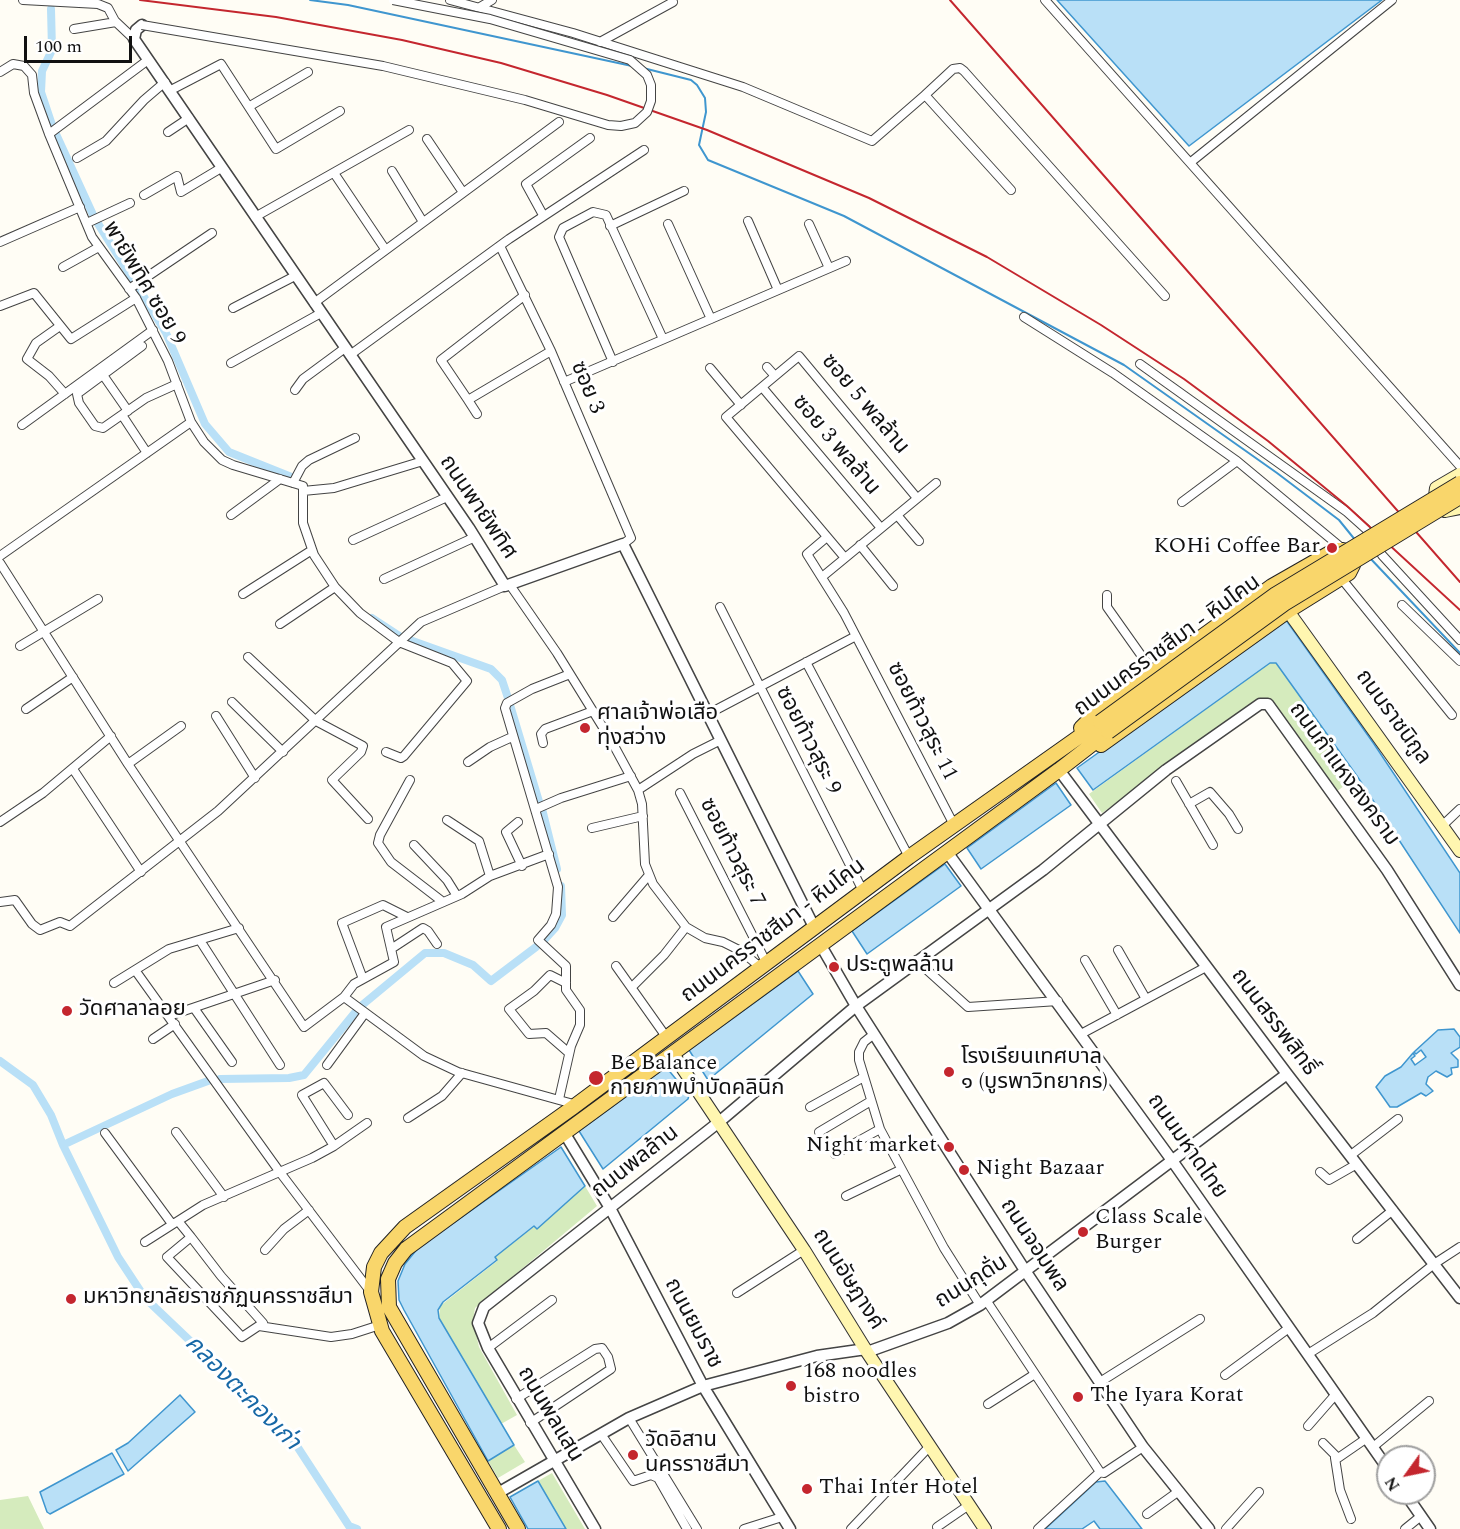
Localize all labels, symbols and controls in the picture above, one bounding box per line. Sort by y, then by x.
scale bar [27,24,135,62]
text: 100 m [35,33,82,60]
street label: พายัพทิศ ซอย 9 [96,217,190,351]
street label: ซอย 5 พลล้าน [814,349,914,461]
street label: ซอย 3 [563,358,609,418]
street label: ซอย 3 พลล้าน [785,390,885,502]
street label: ถนนพายัพทิศ [433,451,521,565]
place label: KOHi Coffee Bar [1153,535,1320,561]
marker: KOHi Coffee Bar [1325,541,1339,555]
street label: ถนนนครราชสีมา - หินโคน [1070,571,1266,723]
street label: ซอยท้าวสุระ 11 [880,658,962,786]
street label: ถนนราชนิกูล [1349,665,1435,771]
street label: ซอยท้าวสุระ 9 [768,682,846,800]
street label: ถนนกำแหงสงคราม [1282,698,1404,852]
place label: ศาลเจ้าพ่อเสือ ทุ่งสว่าง [597,702,718,754]
marker: ศาลเจ้าพ่อเสือ ทุ่งสว่าง [578,721,592,735]
street label: ซอยท้าวสุระ 7 [692,794,770,912]
street label: ถนนนครราชสีมา - หินโคน [677,854,871,1010]
place label: ประตูพลล้าน [846,954,954,980]
marker: ประตูพลล้าน [827,960,841,974]
street label: ถนนสรรพสิทธิ์ [1224,964,1322,1082]
place label: วัดศาลาลอย [79,998,186,1024]
marker: วัดศาลาลอย [60,1004,74,1018]
place label: โรงเรียนเทศบาล ๑ (บูรพาวิทยากร) [961,1046,1108,1098]
place label: Be Balance กายภาพบำบัดคลินิก [610,1052,785,1104]
marker: โรงเรียนเทศบาล ๑ (บูรพาวิทยากร) [942,1065,956,1079]
marker: Be Balance กายภาพบำบัดคลินิก [587,1069,605,1087]
street label: ถนนมหาดไทย [1140,1089,1232,1205]
street label: ถนนพลล้าน [587,1121,685,1205]
place label: Night market [806,1134,937,1160]
marker: Night market [942,1140,956,1154]
place label: Night Bazaar [976,1157,1104,1183]
marker: Night Bazaar [957,1163,971,1177]
street label: ถนนจอมพล [993,1194,1073,1298]
place label: Class Scale Burger [1095,1206,1203,1258]
street label: ถนนอัษฎางค์ [805,1224,889,1336]
marker: Class Scale Burger [1076,1225,1090,1239]
street label: ถนนกุดั่น [931,1250,1013,1316]
street label: ถนนยมราช [657,1274,727,1374]
place label: มหาวิทยาลัยราชภัฏนครราชสีมา [83,1286,353,1312]
marker: มหาวิทยาลัยราชภัฏนครราชสีมา [64,1292,78,1306]
water label: คลองตะคองเก่า [177,1330,305,1458]
place label: 168 noodles bistro [803,1360,917,1412]
street label: ถนนพลแสน [510,1363,588,1467]
marker: 168 noodles bistro [784,1379,798,1393]
place label: The Iyara Korat [1090,1384,1244,1410]
marker: The Iyara Korat [1071,1390,1085,1404]
place label: วัดอิสาน นครราชสีมา [645,1429,750,1480]
north arrow [1376,1445,1436,1505]
marker: วัดอิสาน นครราชสีมา [626,1448,640,1462]
text: N [1379,1472,1406,1496]
place label: Thai Inter Hotel [819,1476,978,1502]
marker: Thai Inter Hotel [800,1482,814,1496]

